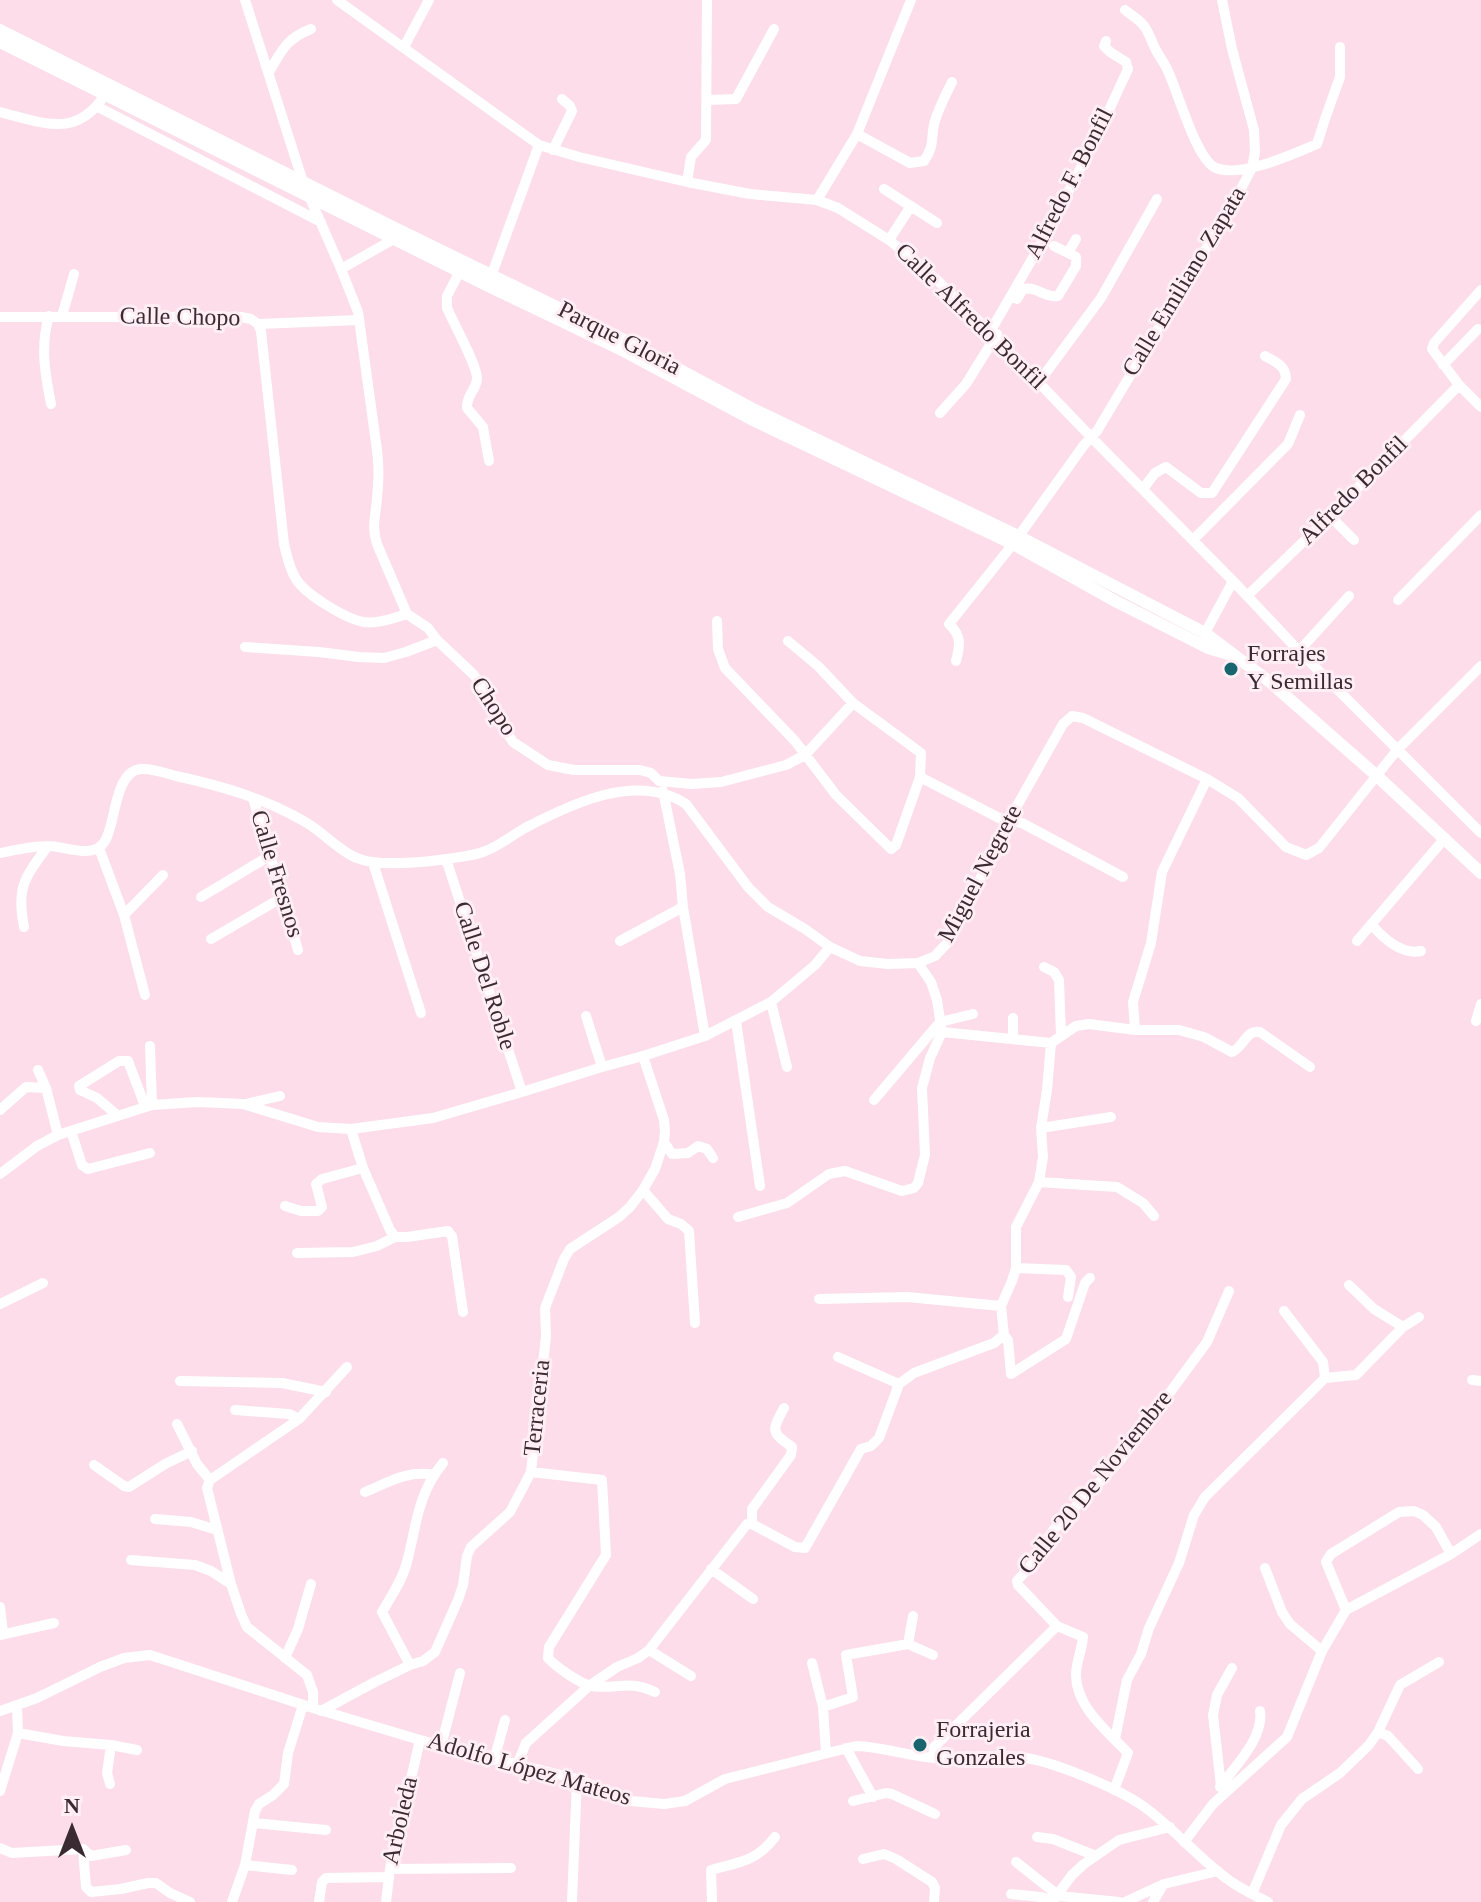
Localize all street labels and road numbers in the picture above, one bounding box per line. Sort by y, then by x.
street label: Alfredo F. Bonfil [1020,104,1120,264]
street label: Calle Emiliano Zapata [1117,182,1253,382]
street label: Calle Alfredo Bonfil [889,238,1051,396]
street label: Parque Gloria [553,296,685,382]
street label: Calle Chopo [119,303,241,333]
street label: Alfredo Bonfil [1294,431,1414,551]
street label: Chopo [463,672,523,742]
street label: Miguel Negrete [933,800,1029,948]
street label: Calle Fresnos [243,807,309,941]
street label: Calle Del Roble [446,898,522,1054]
street label: Terraceria [519,1358,557,1458]
street label: Calle 20 De Noviembre [1013,1385,1179,1581]
street label: Adolfo López Mateos [424,1727,634,1813]
street label: Arboleda [377,1774,425,1868]

